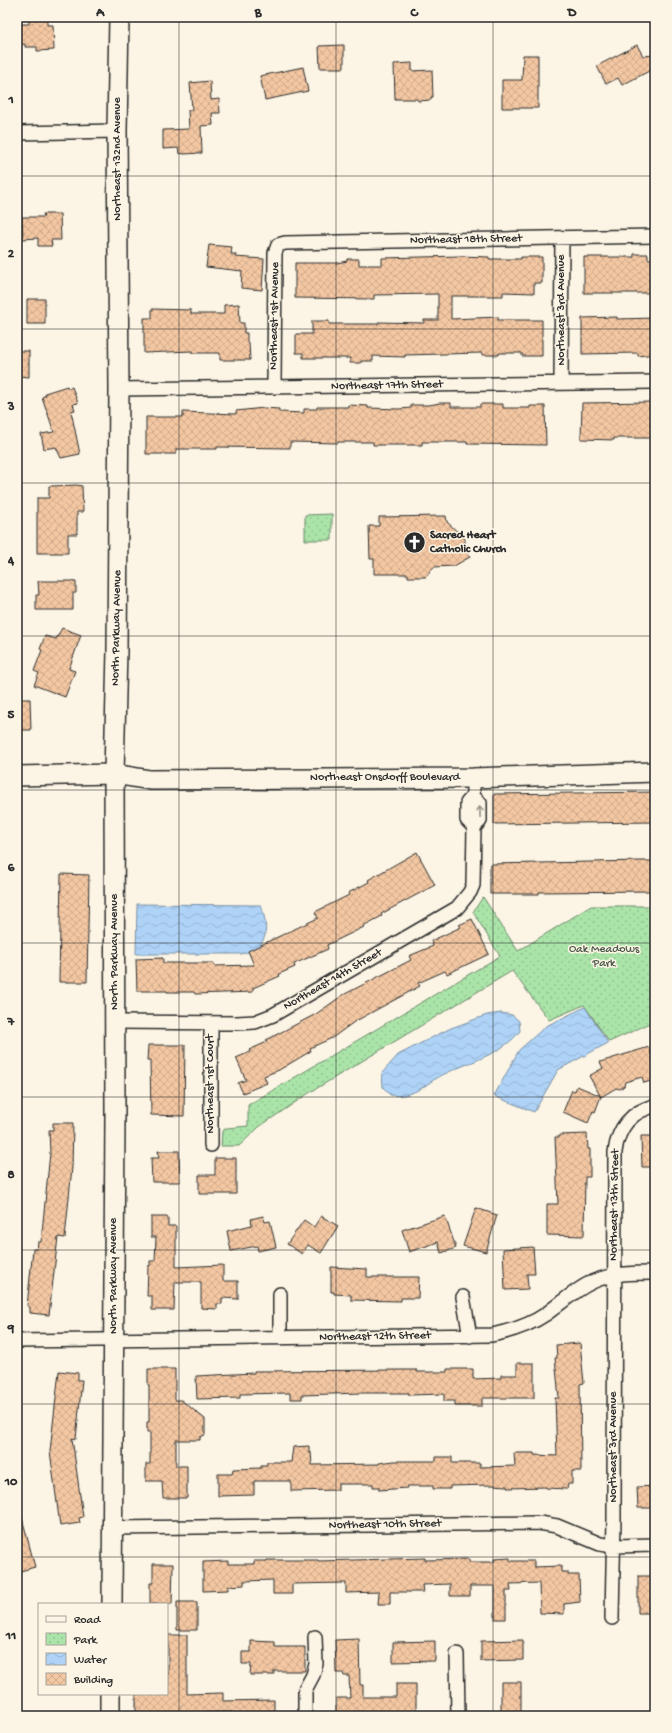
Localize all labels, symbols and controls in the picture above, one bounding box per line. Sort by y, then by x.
text: A [95,6,105,21]
text: B [254,6,263,21]
text: C [409,6,419,21]
text: D [567,6,577,21]
text: 1 [7,93,14,108]
street label: Northeast 132nd Avenue [111,97,125,221]
street label: Northeast 18th Street [410,232,523,248]
text: 2 [8,247,15,262]
street label: Northeast 3rd Avenue [555,254,569,366]
street label: Northeast 1st Avenue [267,261,283,370]
street label: Northeast 17th Street [331,378,444,394]
text: 3 [7,400,15,415]
place label: Sacred Heart Catholic Church [429,529,507,557]
church icon: Sacred Heart Catholic Church [402,530,428,556]
text: 4 [7,554,15,569]
street label: North Parkway Avenue [109,569,125,686]
text: 5 [8,708,15,723]
street label: Northeast Onsdorff Boulevard [310,771,461,785]
one-way arrow [476,806,484,819]
text: 6 [8,861,15,876]
street label: North Parkway Avenue [108,893,122,1010]
park label: Oak Meadows Park [569,943,640,971]
street label: Northeast 14th Street [281,946,386,1014]
text: 7 [7,1015,16,1030]
street label: Northeast 1st Court [204,1033,218,1134]
street label: Northeast 13th Street [607,1148,623,1261]
text: 8 [7,1168,15,1183]
street label: North Parkway Avenue [107,1217,121,1334]
text: 9 [7,1322,15,1337]
street label: Northeast 12th Street [319,1329,432,1345]
street label: Northeast 3rd Avenue [607,1391,621,1503]
text: 10 [4,1475,18,1490]
street label: Northeast 10th Street [329,1517,442,1533]
legend [38,1603,168,1695]
text: Road [74,1614,101,1628]
text: 11 [5,1629,16,1644]
text: Park [73,1634,99,1648]
text: Water [74,1654,108,1668]
text: Building [73,1674,113,1688]

